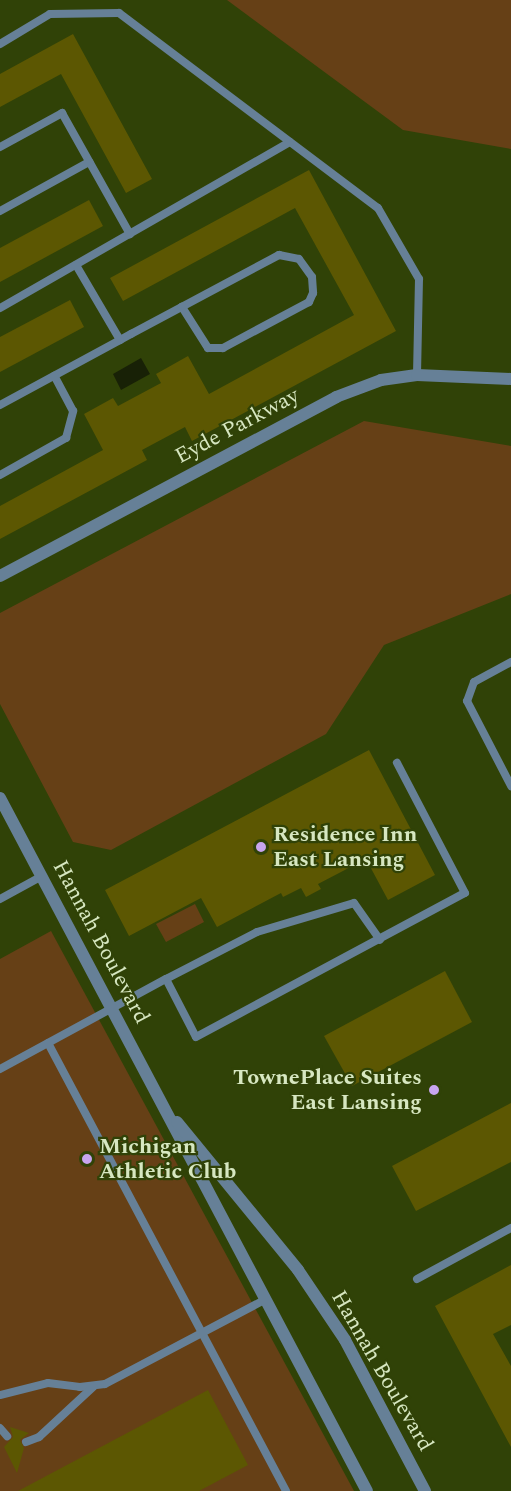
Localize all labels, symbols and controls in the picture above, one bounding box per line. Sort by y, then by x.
street label: Eyde Parkway [171,382,303,470]
place label: Residence Inn East Lansing [273,821,417,872]
marker: Residence Inn East Lansing [254,840,268,854]
street label: Hannah Boulevard [47,856,155,1028]
place label: TownePlace Suites East Lansing [233,1064,422,1116]
marker: TownePlace Suites East Lansing [427,1083,441,1097]
place label: Michigan Athletic Club [99,1133,236,1184]
marker: Michigan Athletic Club [80,1152,94,1166]
street label: Hannah Boulevard [325,1286,439,1456]

